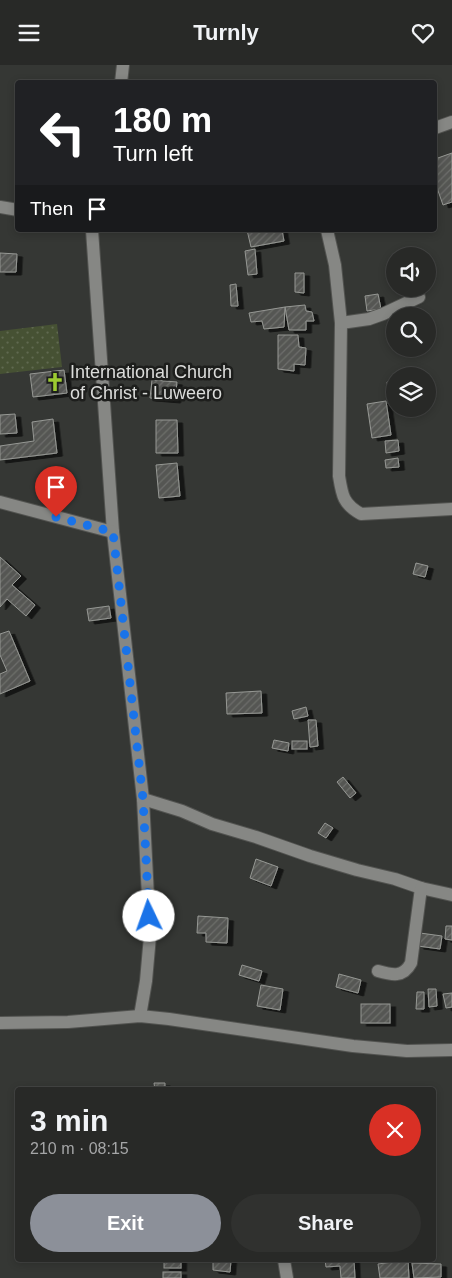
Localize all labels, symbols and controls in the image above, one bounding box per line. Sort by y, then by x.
icon: menu [15,19,43,47]
icon: heart [409,19,437,47]
text: Turnly [193,20,259,45]
icon: left [30,100,95,165]
text: 180 m [113,100,212,139]
text: Turn left [113,141,193,166]
icon: arrive [83,195,111,223]
text: Then [30,198,73,219]
map controls [386,247,436,417]
button: sound [386,247,436,297]
button: search [386,307,436,357]
place label: International Church of Christ - Luweero [70,362,232,403]
button: layers [386,367,436,417]
church icon: International Church of Christ - Luweero [44,371,66,393]
pin [35,466,77,517]
icon: arrive [42,473,70,501]
position arrow [122,889,174,941]
text: 3 min [30,1104,108,1137]
button: close [369,1104,421,1156]
text: 210 m · 08:15 [30,1140,129,1157]
button: Exit [30,1194,221,1252]
button: Share [231,1194,421,1252]

